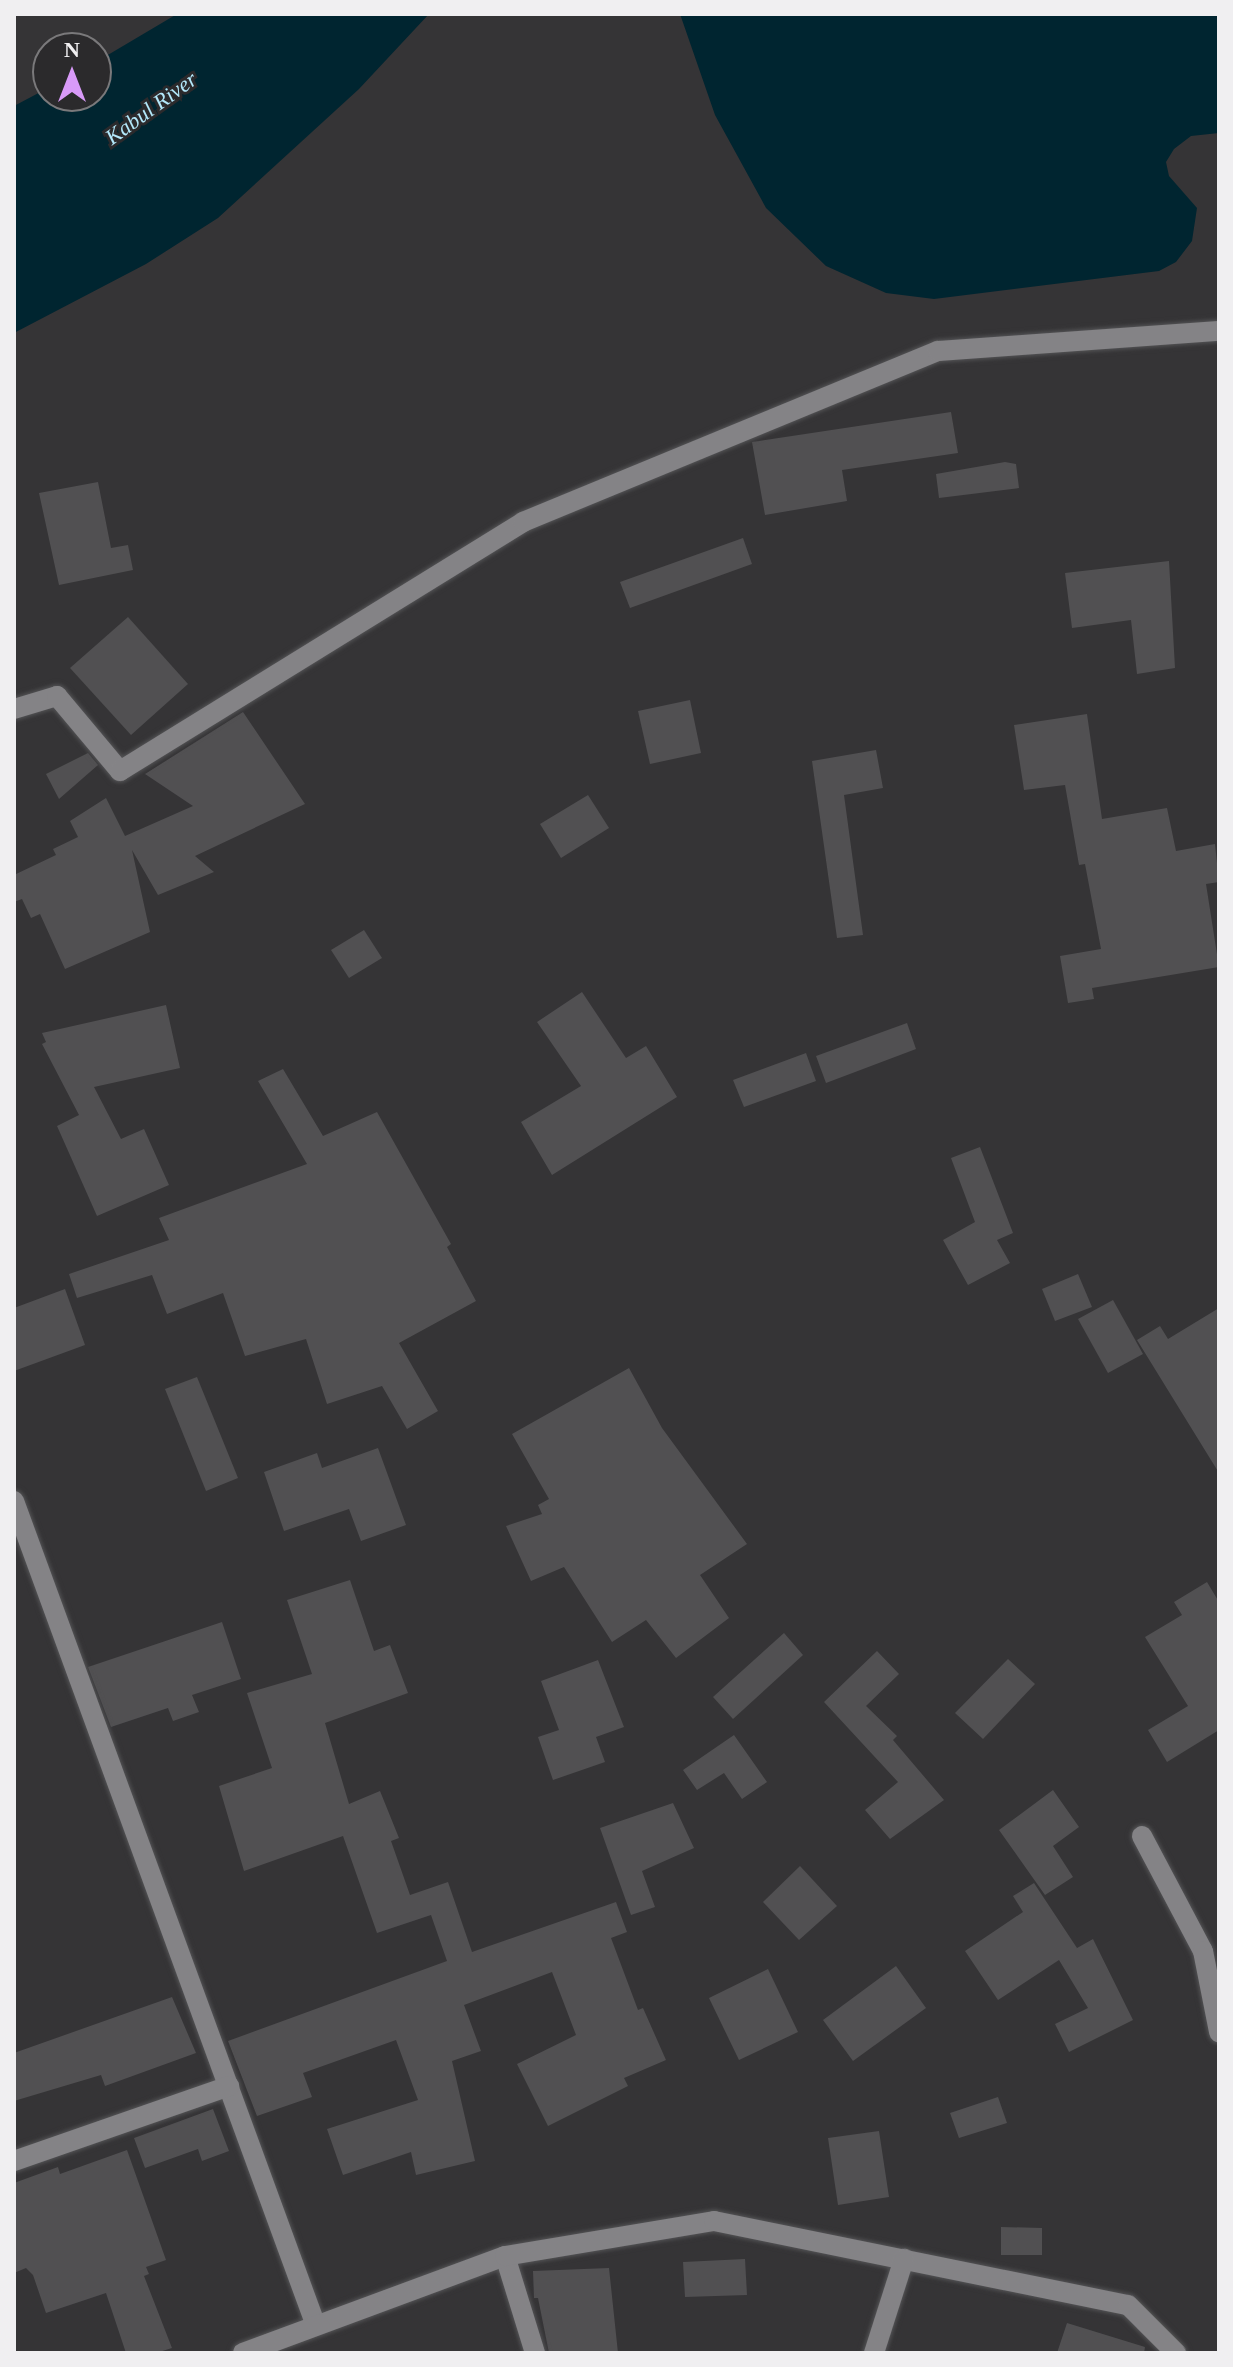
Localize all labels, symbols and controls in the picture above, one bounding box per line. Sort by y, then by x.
north arrow [32,32,112,112]
text: N [64,37,80,62]
water label: Kabul River [100,66,202,150]

